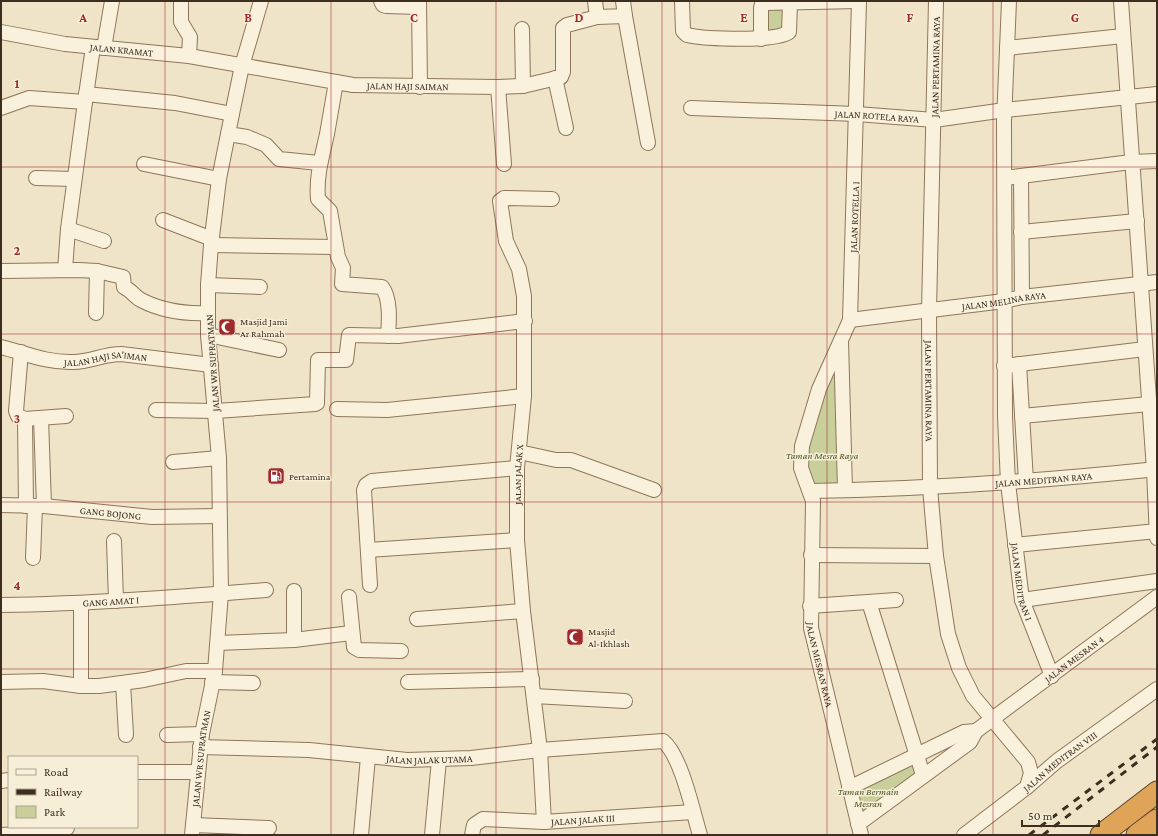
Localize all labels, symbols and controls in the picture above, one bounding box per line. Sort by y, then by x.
text: A [78,10,87,25]
text: B [244,10,252,25]
text: C [410,10,418,25]
text: D [575,10,584,25]
text: E [740,10,748,25]
text: F [907,10,914,25]
text: G [1071,10,1079,25]
street label: JALAN PERTAMINA RAYA [929,16,942,119]
street label: JALAN KRAMAT [88,41,154,59]
text: 1 [15,76,20,91]
street label: JALAN HAJI SAIMAN [366,80,449,92]
street label: JALAN ROTELA RAYA [833,108,920,125]
street label: JALAN ROTELLA I [848,181,861,254]
text: 2 [14,243,21,258]
street label: JALAN MELINA RAYA [960,289,1047,312]
street label: JALAN WR SUPRATMAN [204,314,221,413]
place label: Masjid Jami Ar Rahmah [240,316,288,339]
mosque icon: Masjid Jami Ar Rahmah [217,317,237,337]
street label: JALAN PERTAMINA RAYA [923,339,935,442]
street label: JALAN HAJI SA'IMAN [63,349,148,368]
text: 3 [14,411,20,426]
street label: JALAN JALAK X [512,443,525,506]
park label: Taman Mesra Raya [786,450,859,461]
fuel station icon: Pertamina [266,466,286,486]
street label: JALAN MEDITRAN RAYA [994,470,1093,489]
place label: Pertamina [289,471,331,482]
street label: GANG BOJONG [79,505,142,522]
street label: JALAN MEDITRAN I [1009,541,1035,622]
text: 4 [13,578,21,593]
street label: GANG AMAT I [82,594,140,609]
street label: JALAN MESRAN RAYA [805,621,835,708]
place label: Masjid Al-Ikhlash [588,626,630,649]
mosque icon: Masjid Al-Ikhlash [565,627,585,647]
street label: JALAN MESRAN 4 [1042,634,1106,685]
street label: JALAN WR SUPRATMAN [190,709,213,808]
street label: JALAN MEDITRAN VIII [1020,729,1099,795]
street label: JALAN JALAK UTAMA [385,753,473,766]
legend [8,756,138,828]
text: Road [44,765,69,779]
text: Railway [44,785,83,799]
park label: Taman Bermain Mesran [837,786,899,809]
scale bar [1022,802,1099,828]
text: Park [44,805,66,819]
text: 50 m [1028,809,1053,823]
street label: JALAN JALAK III [550,812,615,828]

